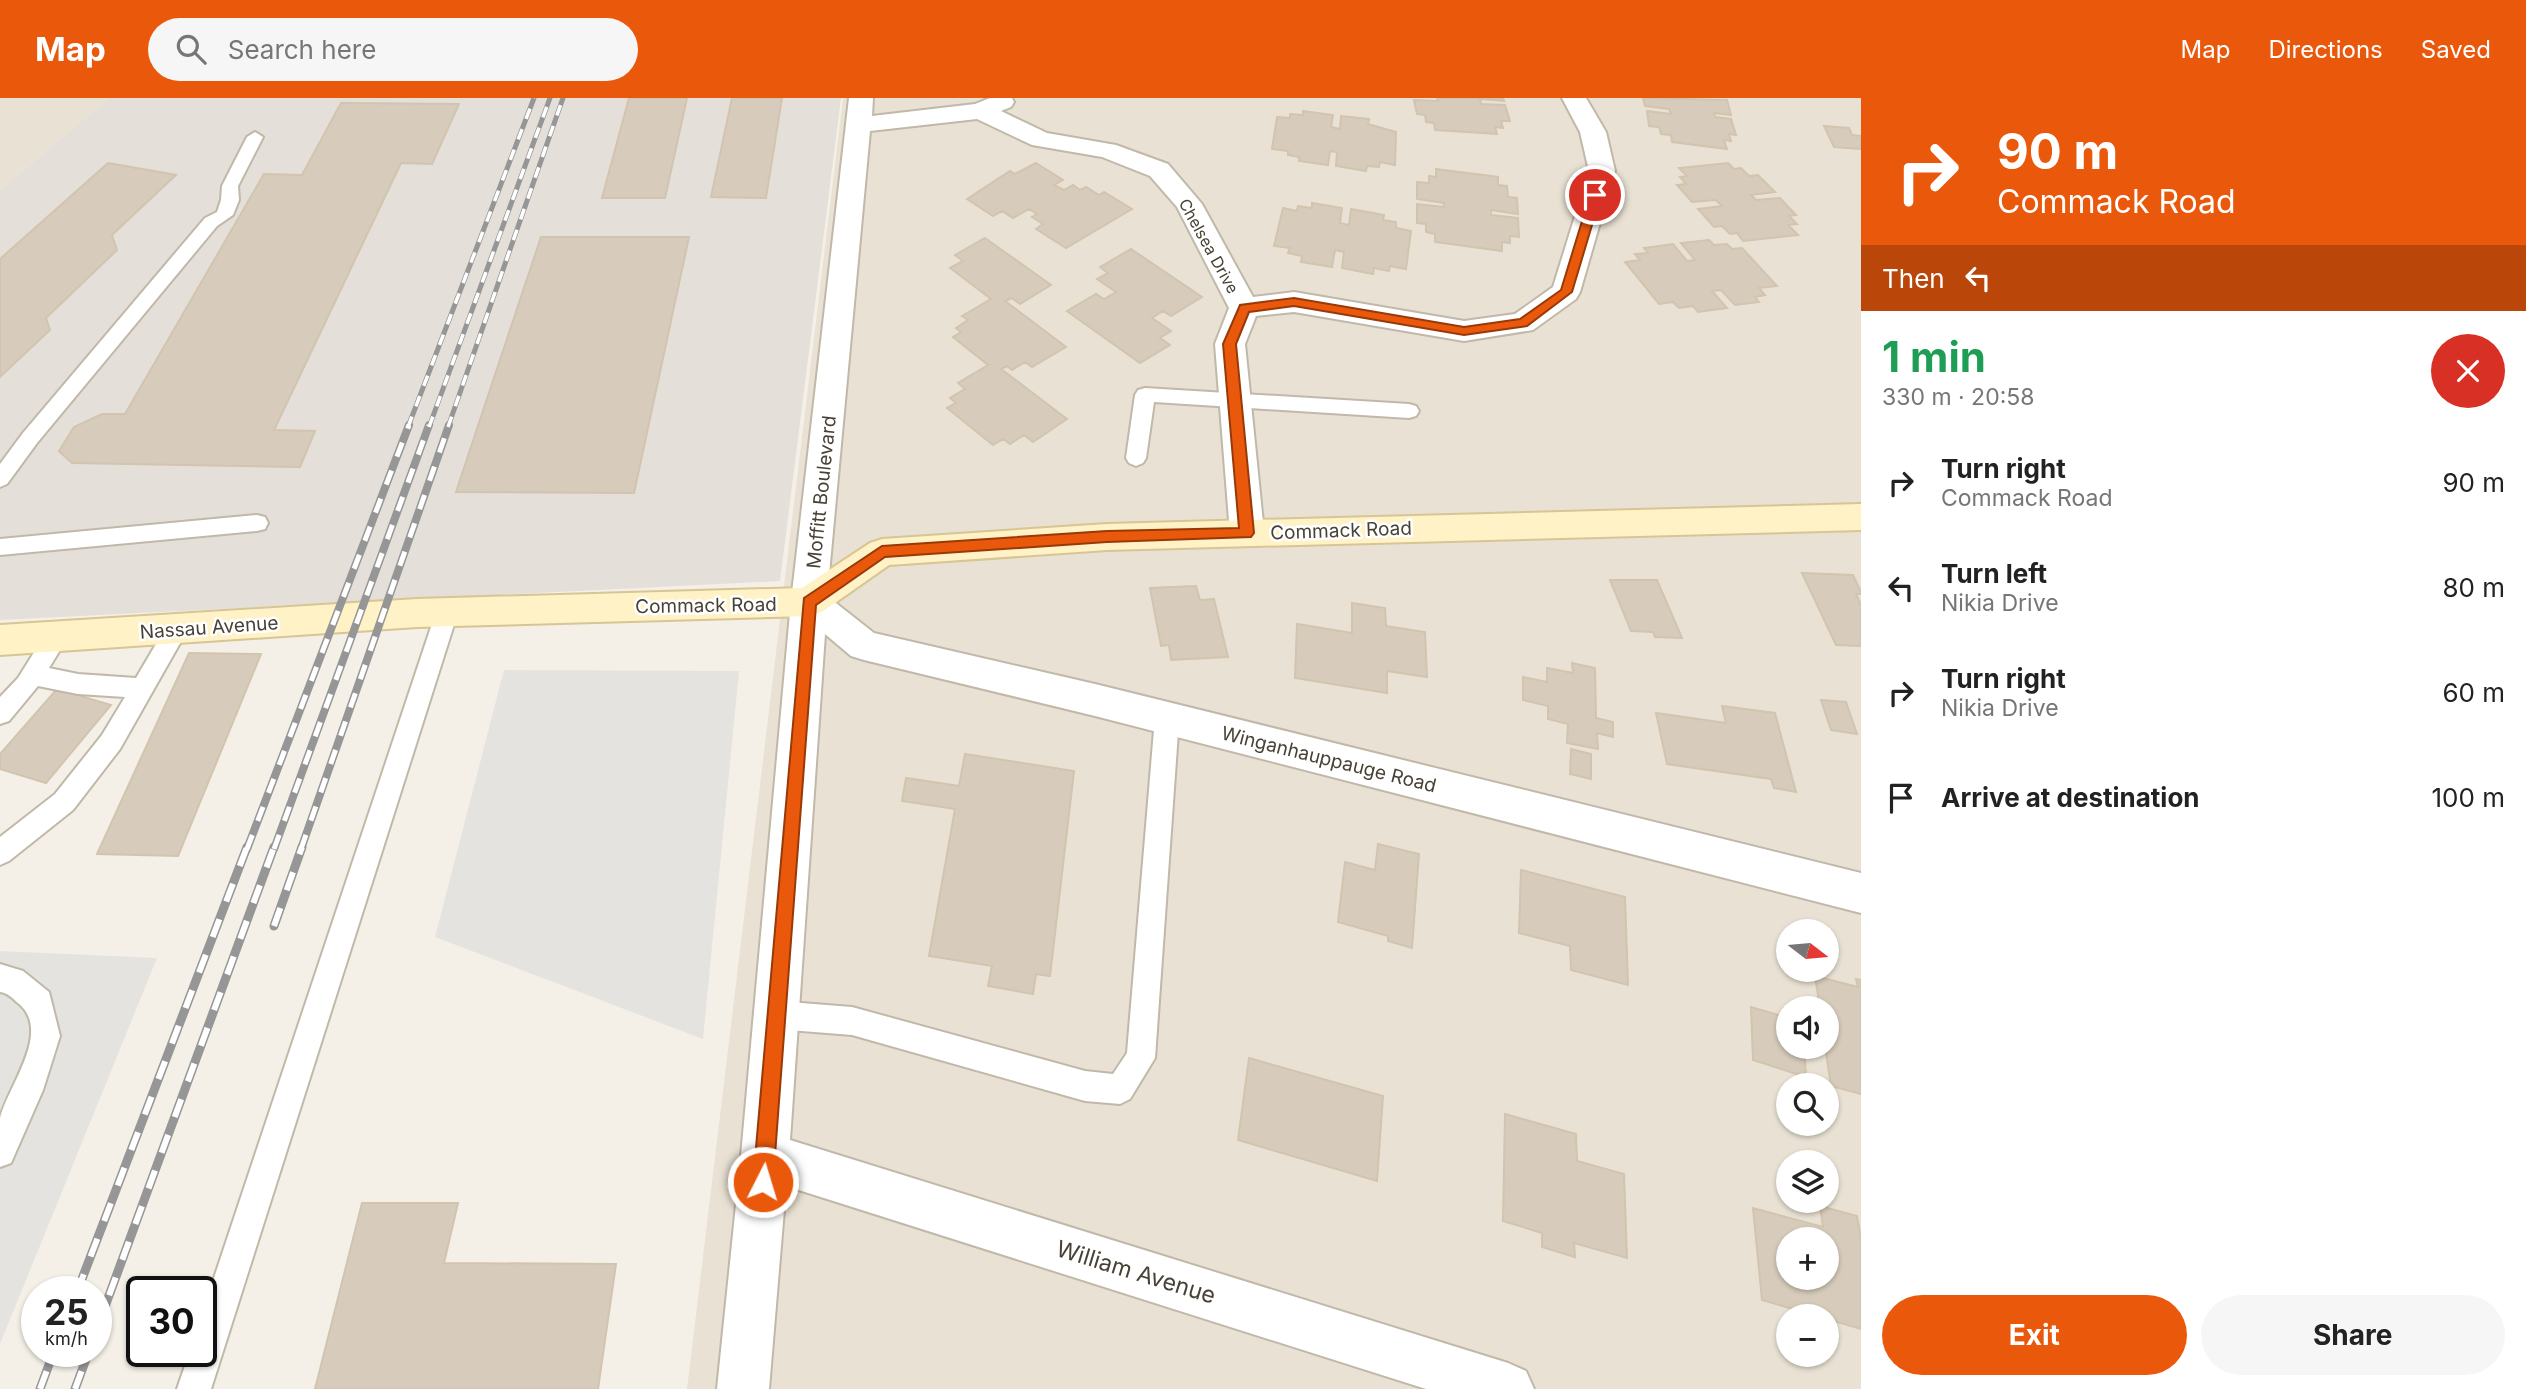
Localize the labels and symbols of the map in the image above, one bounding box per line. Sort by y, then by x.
pin [1565,165,1625,225]
street label: Chelsea Drive [1175,195,1243,297]
street label: Moffitt Boulevard [802,414,841,570]
street label: Commack Road [1270,517,1412,544]
street label: Commack Road [635,593,777,618]
street label: Nassau Avenue [139,611,279,644]
street label: Winganhauppauge Road [1219,722,1439,797]
north arrow [1776,919,1839,982]
position arrow [726,1145,800,1219]
street label: William Avenue [1053,1234,1219,1310]
speed limit sign: 30 [126,1276,217,1367]

